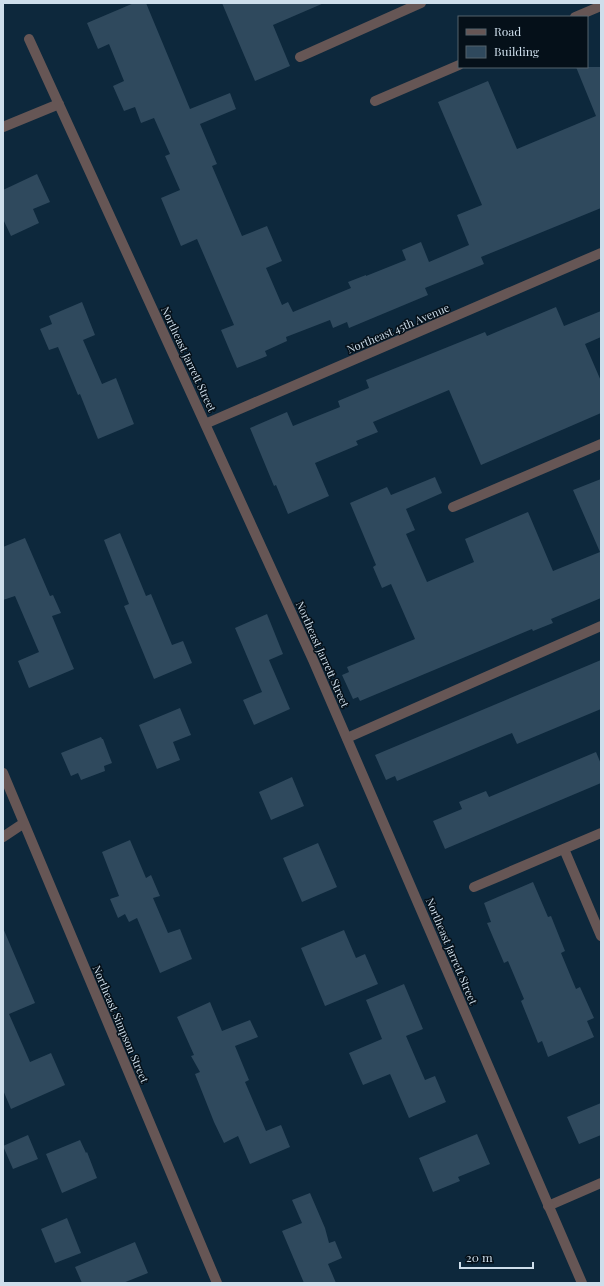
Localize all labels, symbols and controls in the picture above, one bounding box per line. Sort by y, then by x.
legend [458,16,588,68]
text: Road [494,23,521,39]
text: Building [494,43,540,59]
street label: Northeast 45th Avenue [344,299,452,356]
street label: Northeast Jarrett Street [158,304,220,414]
street label: Northeast Jarrett Street [293,599,353,710]
street label: Northeast Jarrett Street [423,895,481,1007]
street label: Northeast Simpson Street [89,963,153,1085]
scale bar [460,1244,533,1270]
text: 20 m [466,1249,493,1265]

